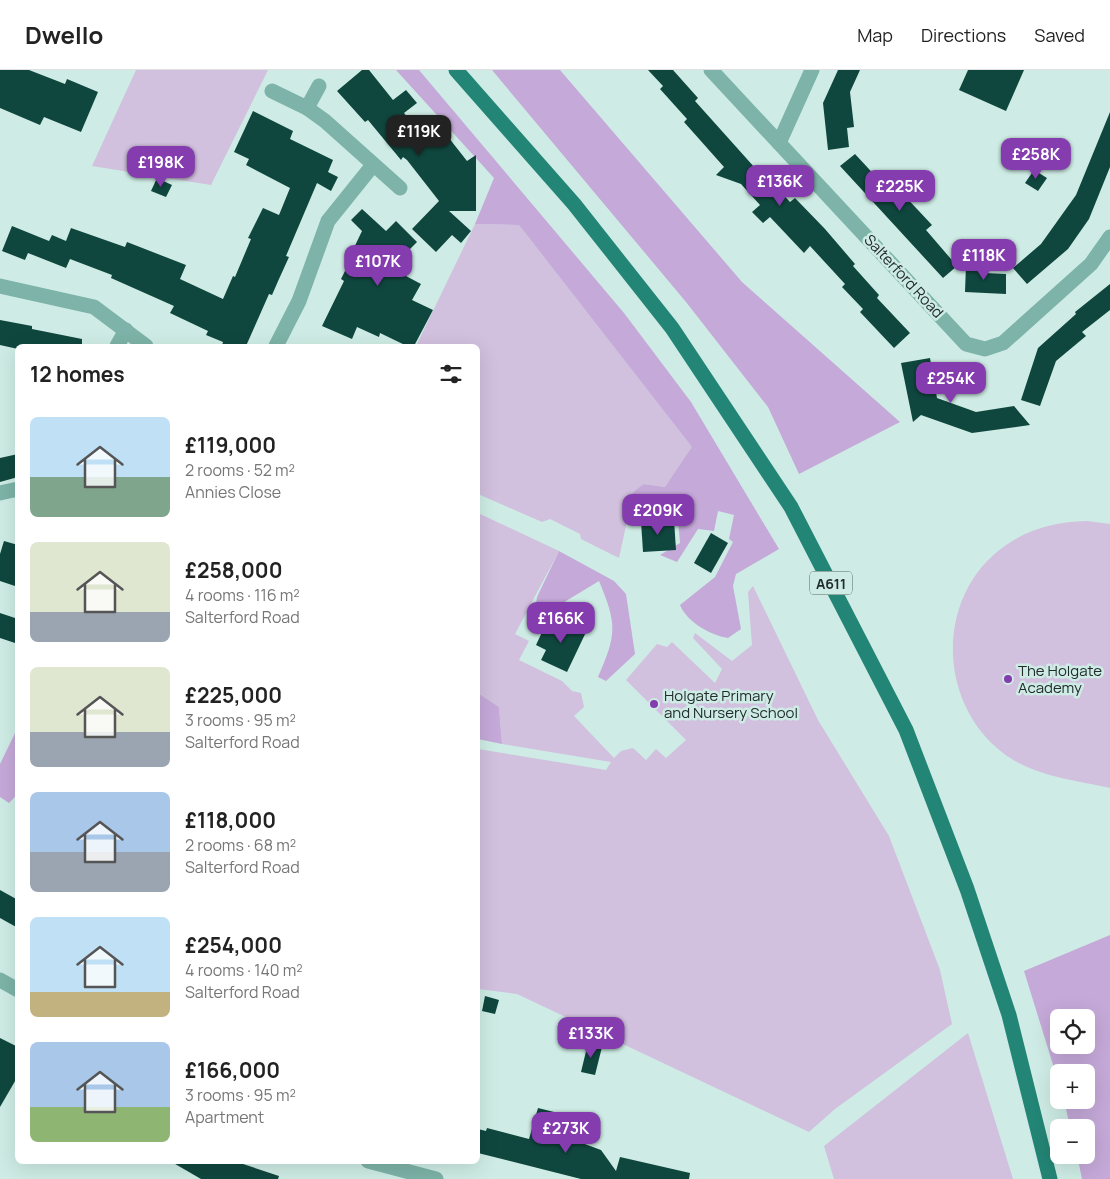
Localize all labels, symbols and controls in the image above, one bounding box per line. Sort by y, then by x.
text: Dwello [25,18,103,51]
text: Map [857,23,893,47]
text: Directions [921,23,1006,47]
text: Saved [1034,23,1085,47]
pin: £119K [384,114,454,157]
text: £119K [397,120,441,142]
pin: £258K [1001,138,1071,180]
text: £258K [1012,143,1060,165]
pin: £198K [126,146,196,188]
text: £198K [138,151,184,173]
pin: £136K [745,164,815,207]
text: £136K [757,170,803,192]
pin: £225K [865,170,935,212]
text: £225K [876,175,924,197]
street label: Salterford Road [860,230,948,322]
pin: £118K [949,238,1019,281]
pin: £107K [343,244,413,287]
text: £118K [962,244,1006,266]
text: £107K [355,250,401,272]
text: 12 homes [30,360,125,388]
icon: filters [437,360,465,388]
pin: £254K [916,362,986,404]
text: £254K [927,367,975,389]
text: £119,000 [185,431,276,459]
icon: home [70,437,130,497]
text: 2 rooms · 52 m² [185,459,295,481]
text: Annies Close [185,481,281,503]
pin: £209K [623,494,693,536]
text: £209K [633,499,683,521]
text: £258,000 [185,556,283,584]
icon: home [70,562,130,622]
road number: A611 [810,572,852,594]
text: 4 rooms · 116 m² [185,584,300,606]
pin: £166K [526,602,596,644]
text: Salterford Road [185,606,300,628]
text: £166K [538,607,584,629]
place label: The Holgate Academy [1018,660,1102,698]
marker: The Holgate Academy [1002,673,1014,685]
text: £225,000 [185,681,282,709]
place label: Holgate Primary and Nursery School [664,685,798,723]
icon: home [70,687,130,747]
marker: Holgate Primary and Nursery School [648,698,660,710]
text: 3 rooms · 95 m² [185,709,296,731]
text: Salterford Road [185,731,300,753]
text: £118,000 [185,806,276,834]
icon: home [70,812,130,872]
text: 2 rooms · 68 m² [185,834,296,856]
text: Salterford Road [185,856,300,878]
text: £254,000 [185,931,282,959]
icon: home [70,937,130,997]
text: 4 rooms · 140 m² [185,959,303,981]
text: Salterford Road [185,981,300,1003]
map controls [1050,1009,1095,1164]
button: locate [1050,1009,1095,1054]
pin: £133K [556,1016,626,1059]
text: £133K [568,1022,614,1044]
text: £166,000 [185,1056,280,1084]
icon: home [70,1062,130,1122]
button: + [1050,1064,1095,1109]
text: 3 rooms · 95 m² [185,1084,296,1106]
text: Apartment [185,1106,264,1128]
pin: £273K [531,1112,601,1154]
text: £273K [543,1117,589,1139]
button: − [1050,1119,1095,1164]

